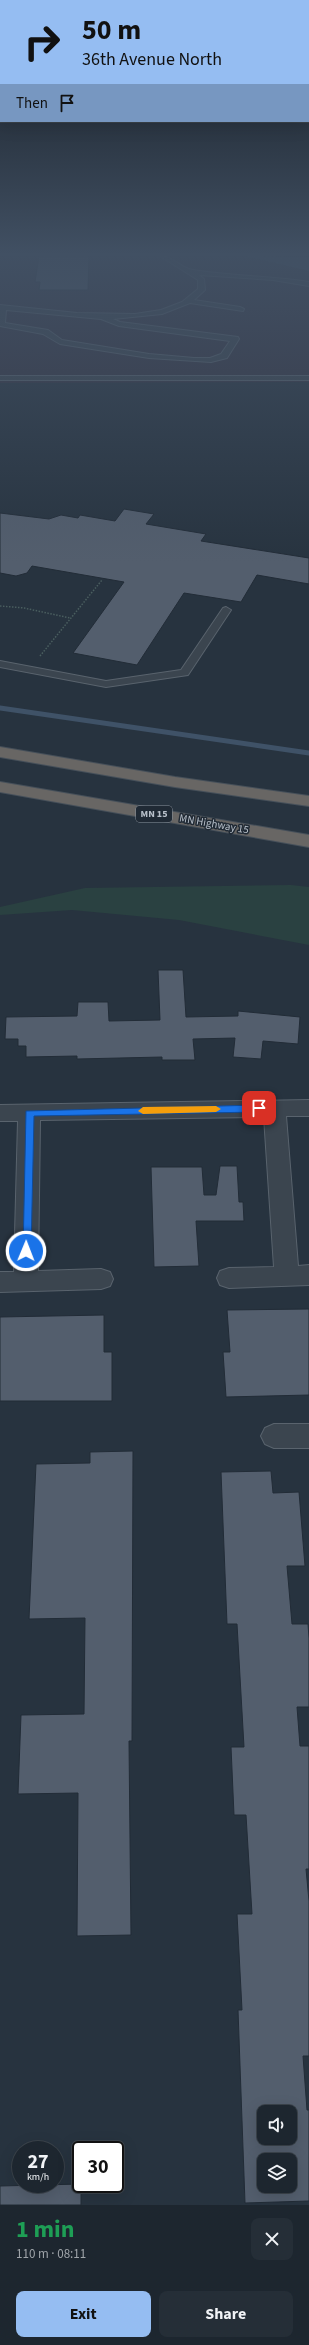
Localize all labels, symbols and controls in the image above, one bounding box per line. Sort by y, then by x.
text: 50 m [82,10,141,50]
icon: right [16,16,68,68]
text: 36th Avenue North [82,47,222,72]
icon: arrive [56,92,78,114]
text: Then [16,93,48,114]
road number: MN 15 [136,806,172,822]
street label: MN Highway 15 [178,811,250,837]
pin [242,1091,276,1125]
icon: arrive [248,1097,270,1119]
position arrow [5,1230,47,1272]
map controls [257,2105,297,2193]
button: sound [257,2105,297,2145]
speed limit sign: 30 [72,2141,124,2193]
text: 27 [27,2148,49,2176]
button: layers [257,2153,297,2193]
text: km/h [27,2170,49,2184]
text: 1 min [16,2212,74,2247]
button: close [251,2218,293,2260]
text: 110 m · 08:11 [16,2245,86,2263]
button: Exit [16,2291,151,2337]
button: Share [159,2291,293,2337]

